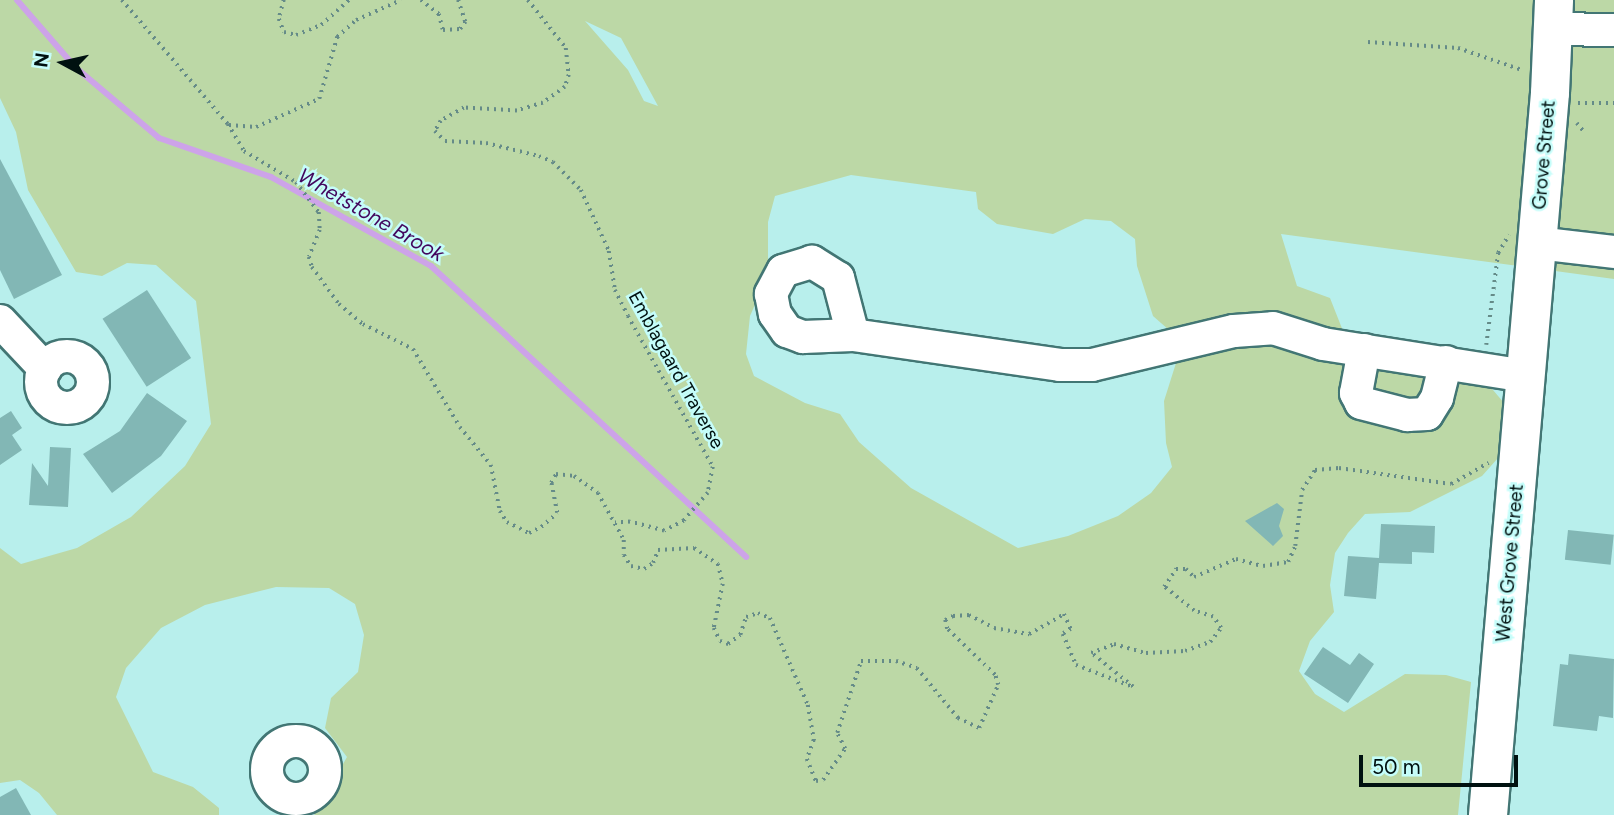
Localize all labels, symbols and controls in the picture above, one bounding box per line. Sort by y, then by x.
north arrow [28,28,98,98]
text: N [29,51,54,69]
street label: Grove Street [1528,99,1560,211]
water label: Whetstone Brook [293,163,449,267]
street label: Emblagaard Traverse [623,287,729,453]
street label: West Grove Street [1492,483,1528,643]
scale bar [1362,742,1521,786]
text: 50 m [1372,754,1421,779]

